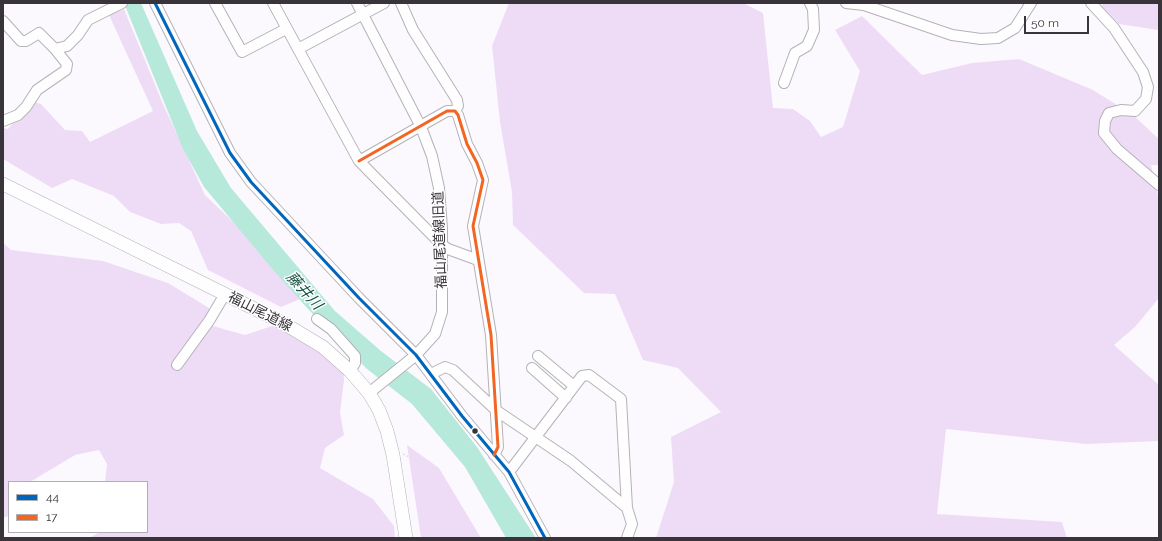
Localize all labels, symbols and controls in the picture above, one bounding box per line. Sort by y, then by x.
scale bar [1026,8,1091,34]
text: 50 m [1031,16,1059,30]
street label: 福山尾道線旧道 [430,191,450,289]
water label: 藤井川 [282,268,326,314]
street label: 福山尾道線 [225,289,295,335]
unlabelled marker [470,426,480,436]
legend [8,481,148,533]
text: 44 [46,490,59,504]
text: 17 [46,510,58,524]

